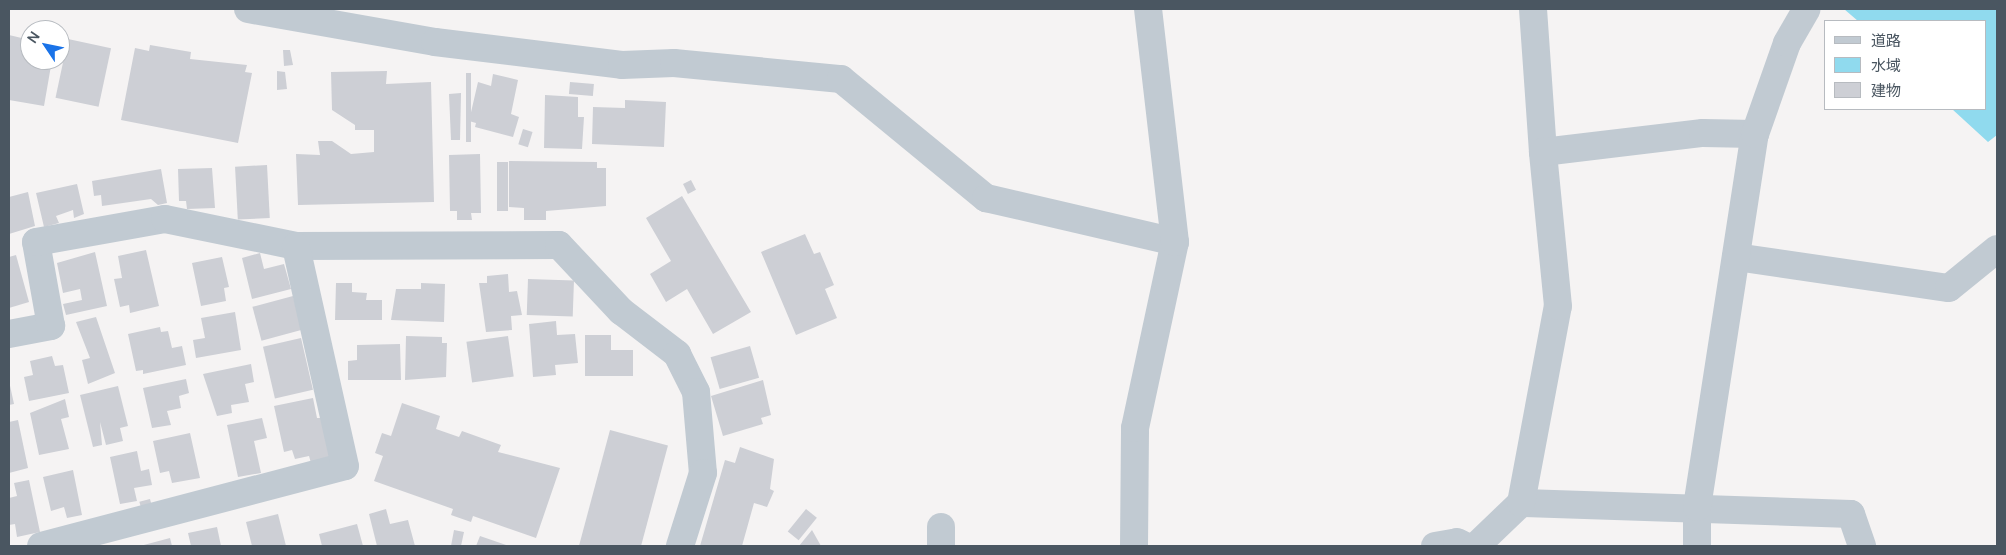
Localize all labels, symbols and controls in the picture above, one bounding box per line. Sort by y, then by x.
north arrow [20,20,70,70]
legend [1824,20,1986,110]
text: N [22,27,44,46]
text: 道路 [1871,30,1901,51]
text: 水域 [1871,55,1901,76]
text: 建物 [1871,80,1901,101]

